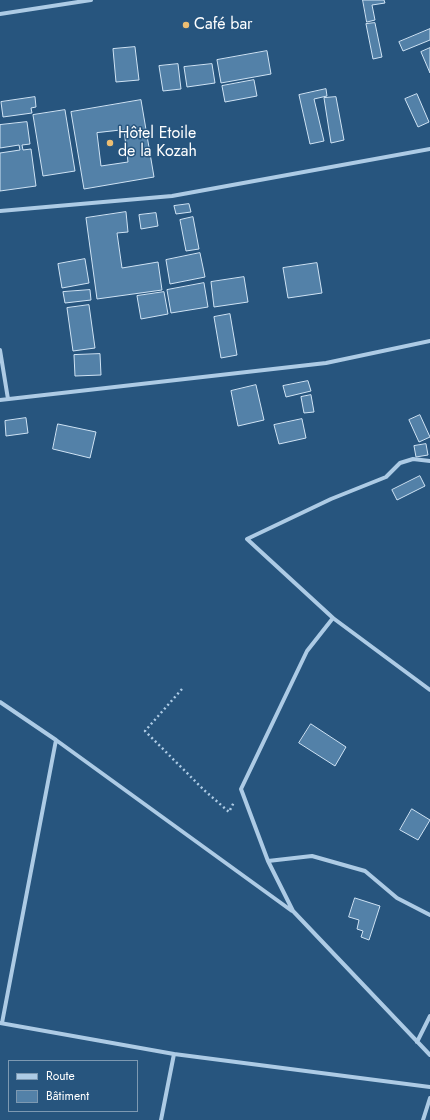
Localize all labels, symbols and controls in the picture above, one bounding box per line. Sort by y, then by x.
place label: Café bar [194,15,253,35]
marker: Café bar [181,20,191,30]
place label: Hôtel Etoile de la Kozah [118,124,197,162]
marker: Hôtel Etoile de la Kozah [105,138,115,148]
legend [8,1060,138,1112]
text: Route [46,1067,75,1085]
text: Bâtiment [46,1087,89,1105]

